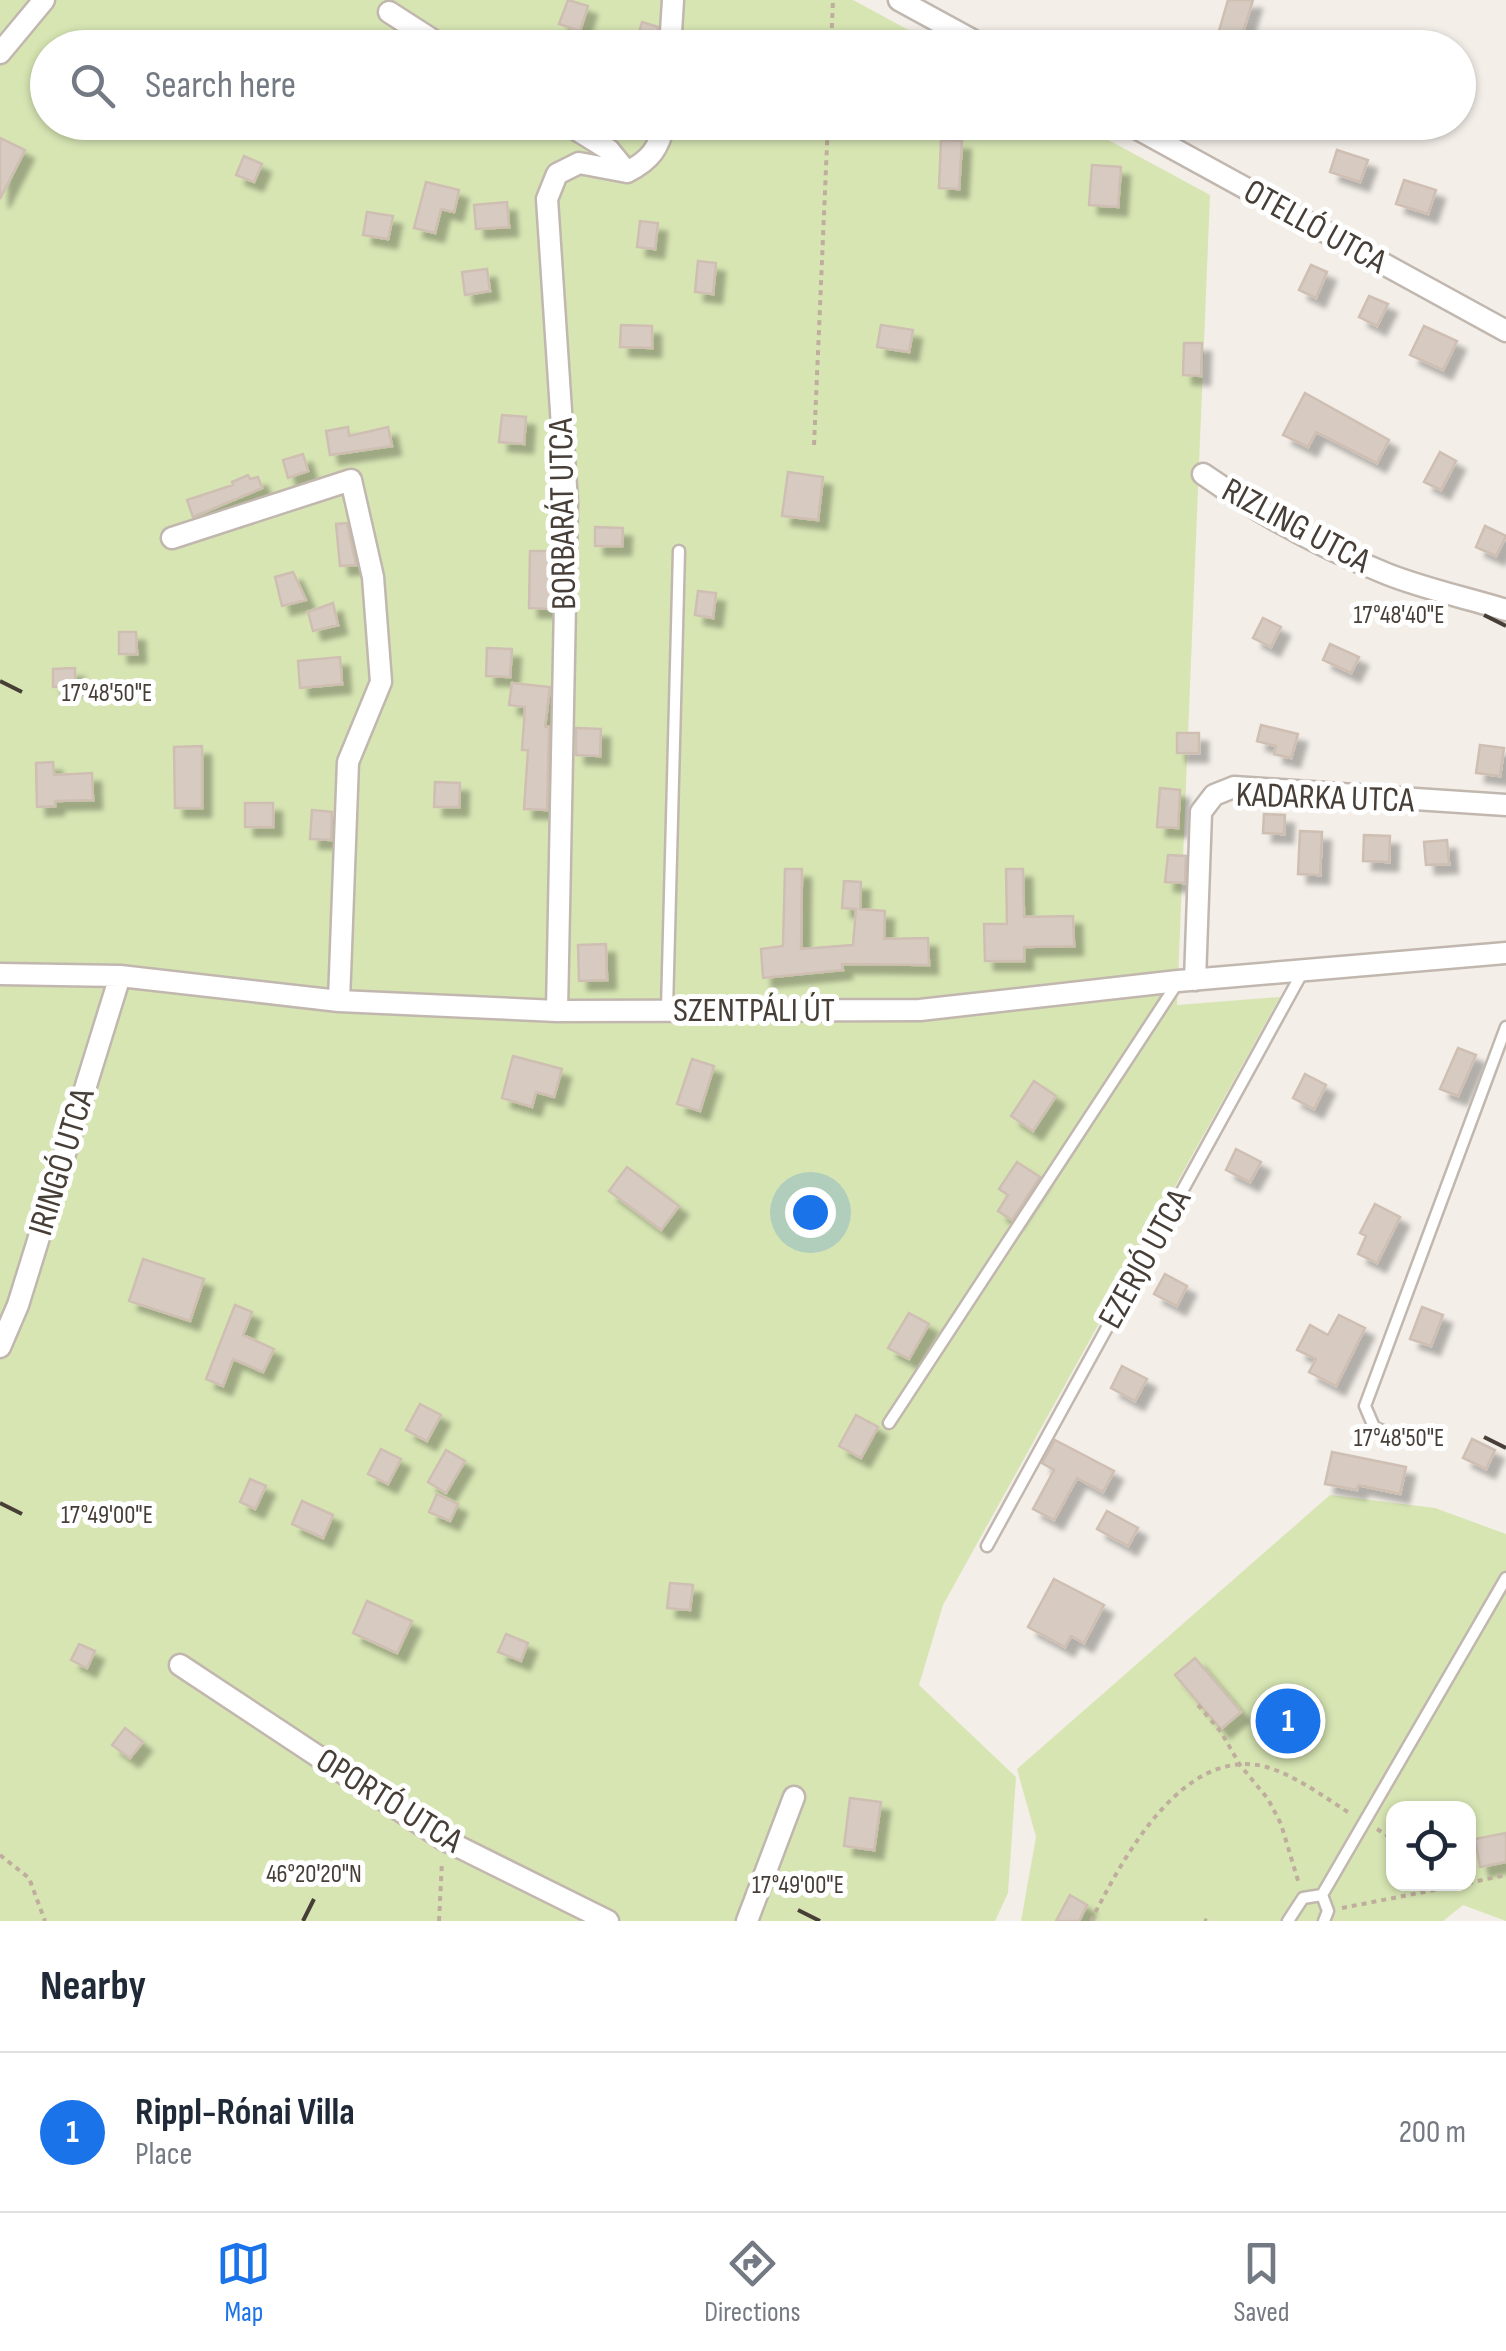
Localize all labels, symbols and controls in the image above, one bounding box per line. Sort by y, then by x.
search box [30,30,1476,140]
icon: search [65,58,120,113]
text: Search here [145,63,296,108]
street label: OTELLÓ UTCA [1236,170,1395,284]
street label: BORBARÁT UTCA [540,417,586,610]
street label: RIZLING UTCA [1215,469,1378,583]
text: 17°48'40"E [1354,600,1444,631]
text: 17°48'50"E [62,678,152,709]
street label: KADARKA UTCA [1235,773,1416,823]
street label: SZENTPÁLI ÚT [673,989,835,1032]
street label: IRINGÓ UTCA [19,1082,105,1241]
street label: EZERJÓ UTCA [1089,1181,1201,1336]
your location [785,1187,836,1238]
text: 17°48'50"E [1354,1423,1444,1454]
text: 17°49'00"E [61,1500,153,1531]
pin: 1 [1256,1684,1320,1758]
street label: OPORTÓ UTCA [308,1739,471,1863]
map controls [1386,1801,1476,1891]
button: locate [1386,1801,1476,1891]
text: 46°20'20"N [266,1859,362,1890]
text: 17°49'00"E [752,1870,844,1901]
text: Nearby [40,1961,146,2012]
text: Rippl-Rónai Villa [135,2090,355,2135]
text: 1 [66,2113,79,2152]
text: 200 m [1399,2113,1466,2152]
text: Place [135,2135,192,2174]
tab: Map [216,2236,271,2329]
tab: Directions [704,2236,801,2329]
tab: Saved [1233,2236,1290,2329]

